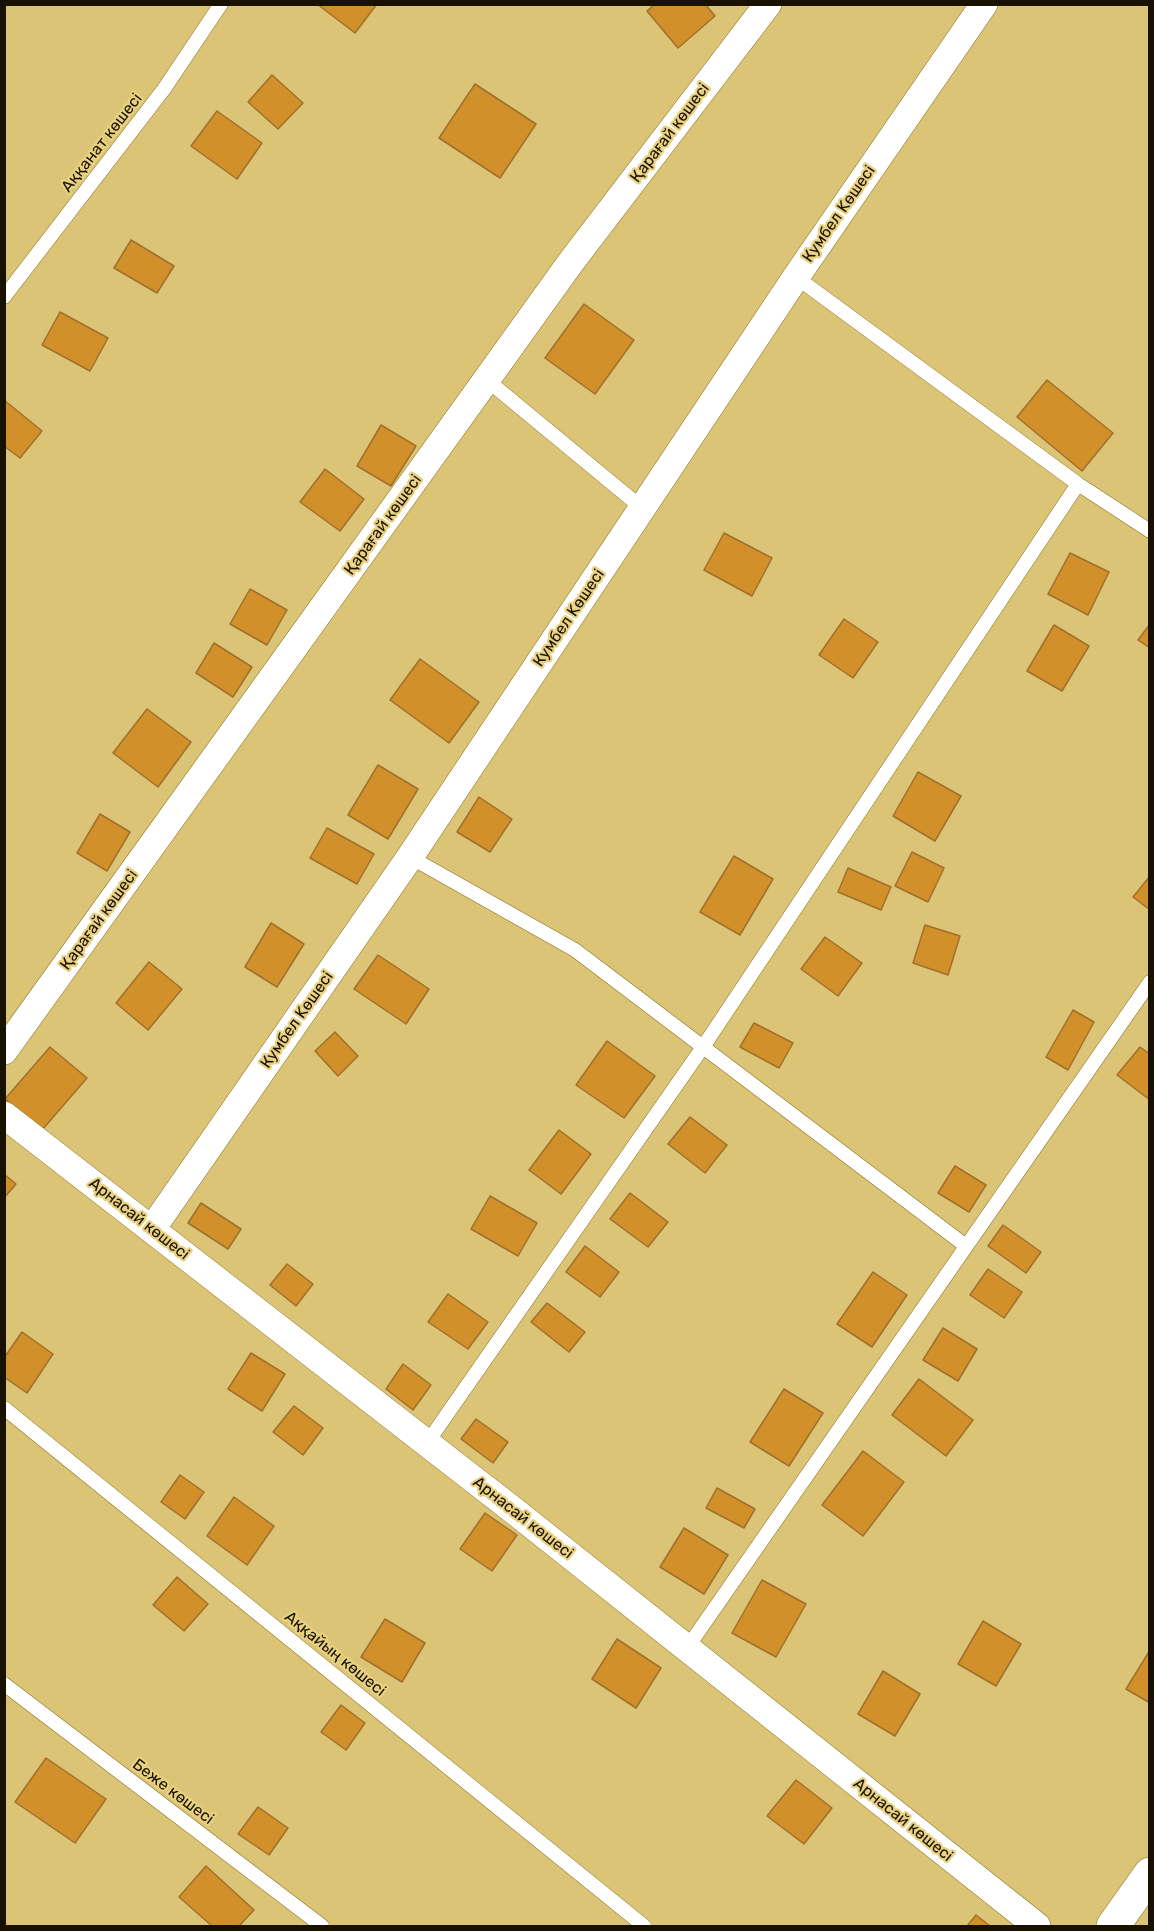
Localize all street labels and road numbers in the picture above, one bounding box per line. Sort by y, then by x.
street label: Қарағай көшесі [626,80,714,186]
street label: Аққанат көшесі [57,90,147,196]
street label: Кумбел Kөшесі [799,162,879,266]
street label: Қарағай көшесі [340,471,426,579]
street label: Кумбел Kөшесі [529,566,609,670]
street label: Қарағай көшесі [56,866,142,974]
street label: Кумбел Kөшесі [257,968,337,1072]
street label: Арнасай көшесі [85,1174,193,1264]
street label: Арнасай көшесі [469,1473,577,1563]
street label: Аққайың көшесі [281,1607,389,1701]
street label: Беже көшесі [129,1755,217,1829]
street label: Арнасай көшесі [849,1774,957,1866]

